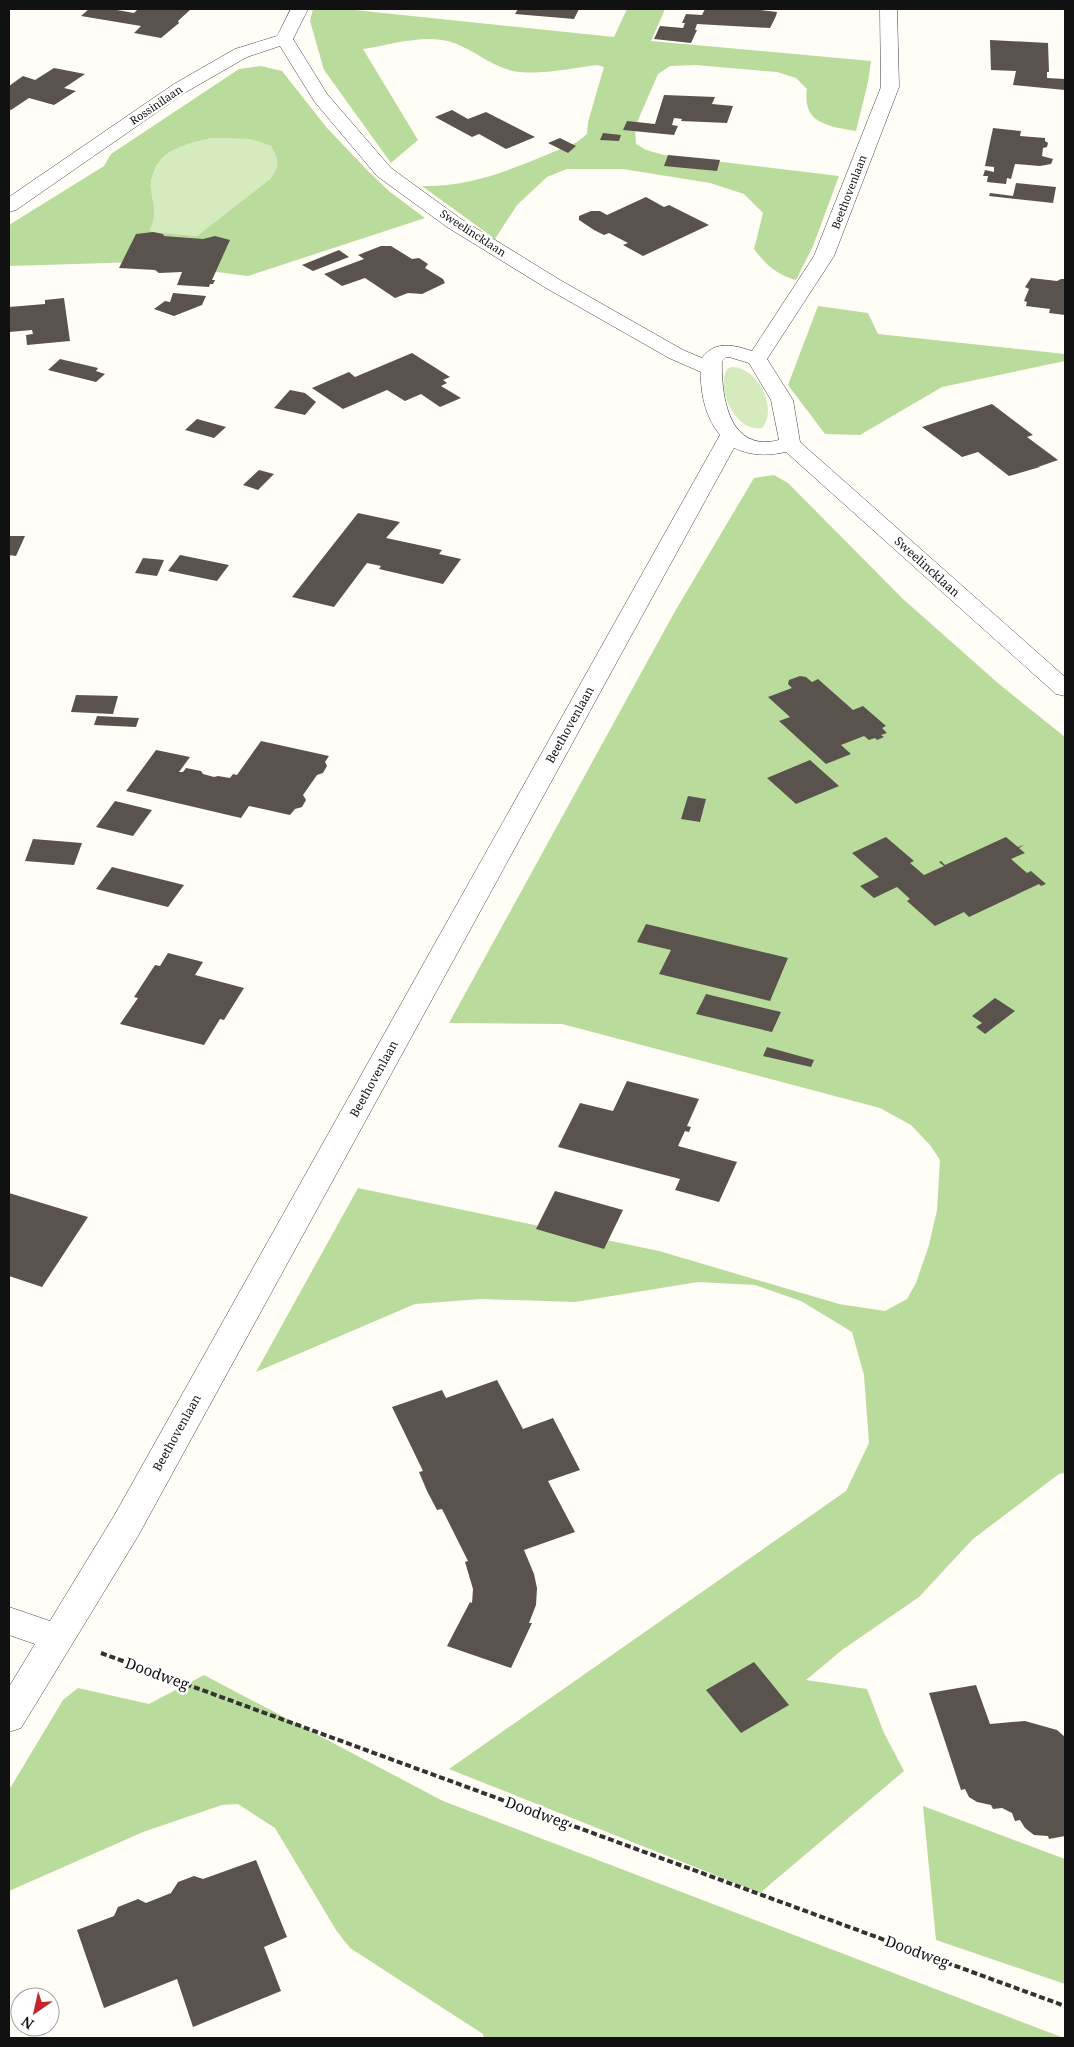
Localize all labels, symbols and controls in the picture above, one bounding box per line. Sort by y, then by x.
street label: Rossinilaan [126,81,185,128]
street label: Beethovenlaan [827,153,870,231]
street label: Sweelincklaan [437,206,509,260]
street label: Sweelincklaan [891,533,964,601]
street label: Beethovenlaan [541,683,598,766]
street label: Beethovenlaan [345,1037,402,1120]
street label: Beethovenlaan [148,1391,205,1474]
street label: Doodweg [123,1652,192,1694]
street label: Doodweg [503,1791,572,1833]
street label: Doodweg [883,1930,952,1972]
north arrow [10,1987,60,2037]
text: N [18,2012,37,2034]

